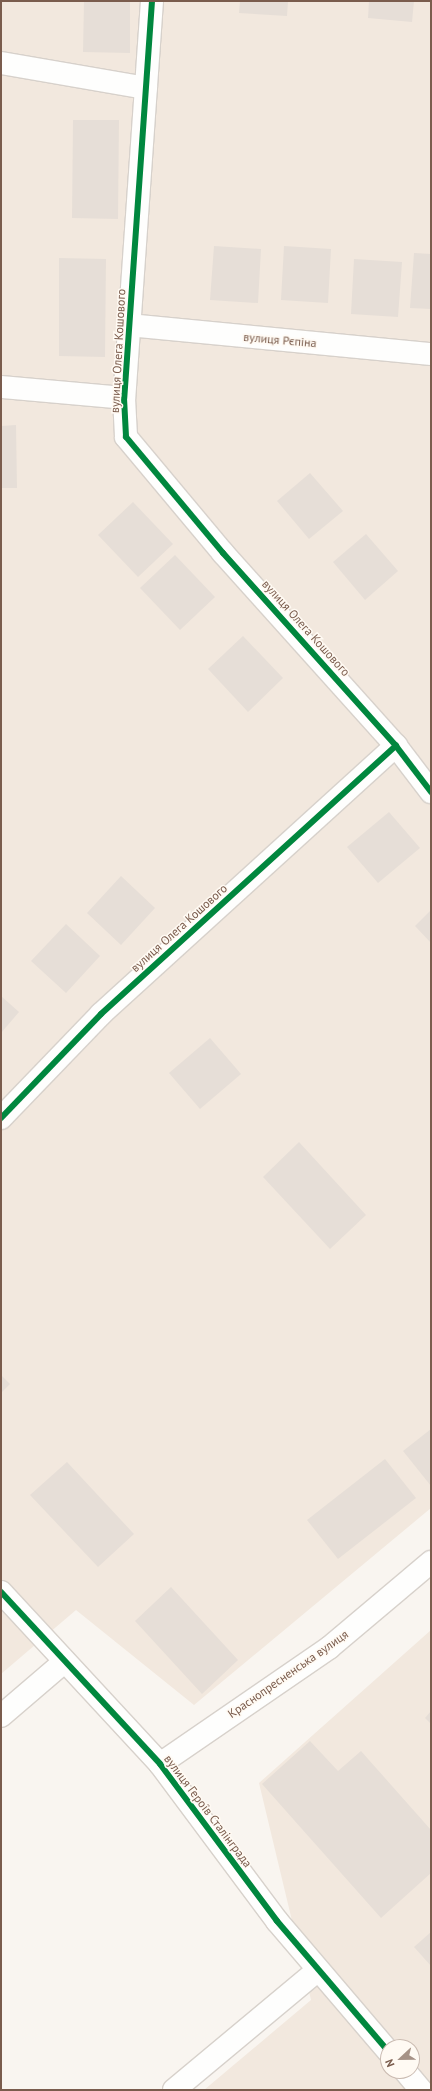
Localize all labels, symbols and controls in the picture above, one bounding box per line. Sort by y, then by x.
street label: вулиця Олега Кошового [108,289,128,413]
street label: вулиця Рєпіна [243,330,317,350]
street label: вулиця Олега Кошового [259,577,353,679]
street label: вулиця Олега Кошового [128,881,230,975]
street label: Краснопресненська вулиця [225,1627,351,1721]
street label: вулиця Героїв Сталінграда [161,1752,255,1870]
north arrow [380,2039,420,2079]
text: N [382,2057,398,2069]

